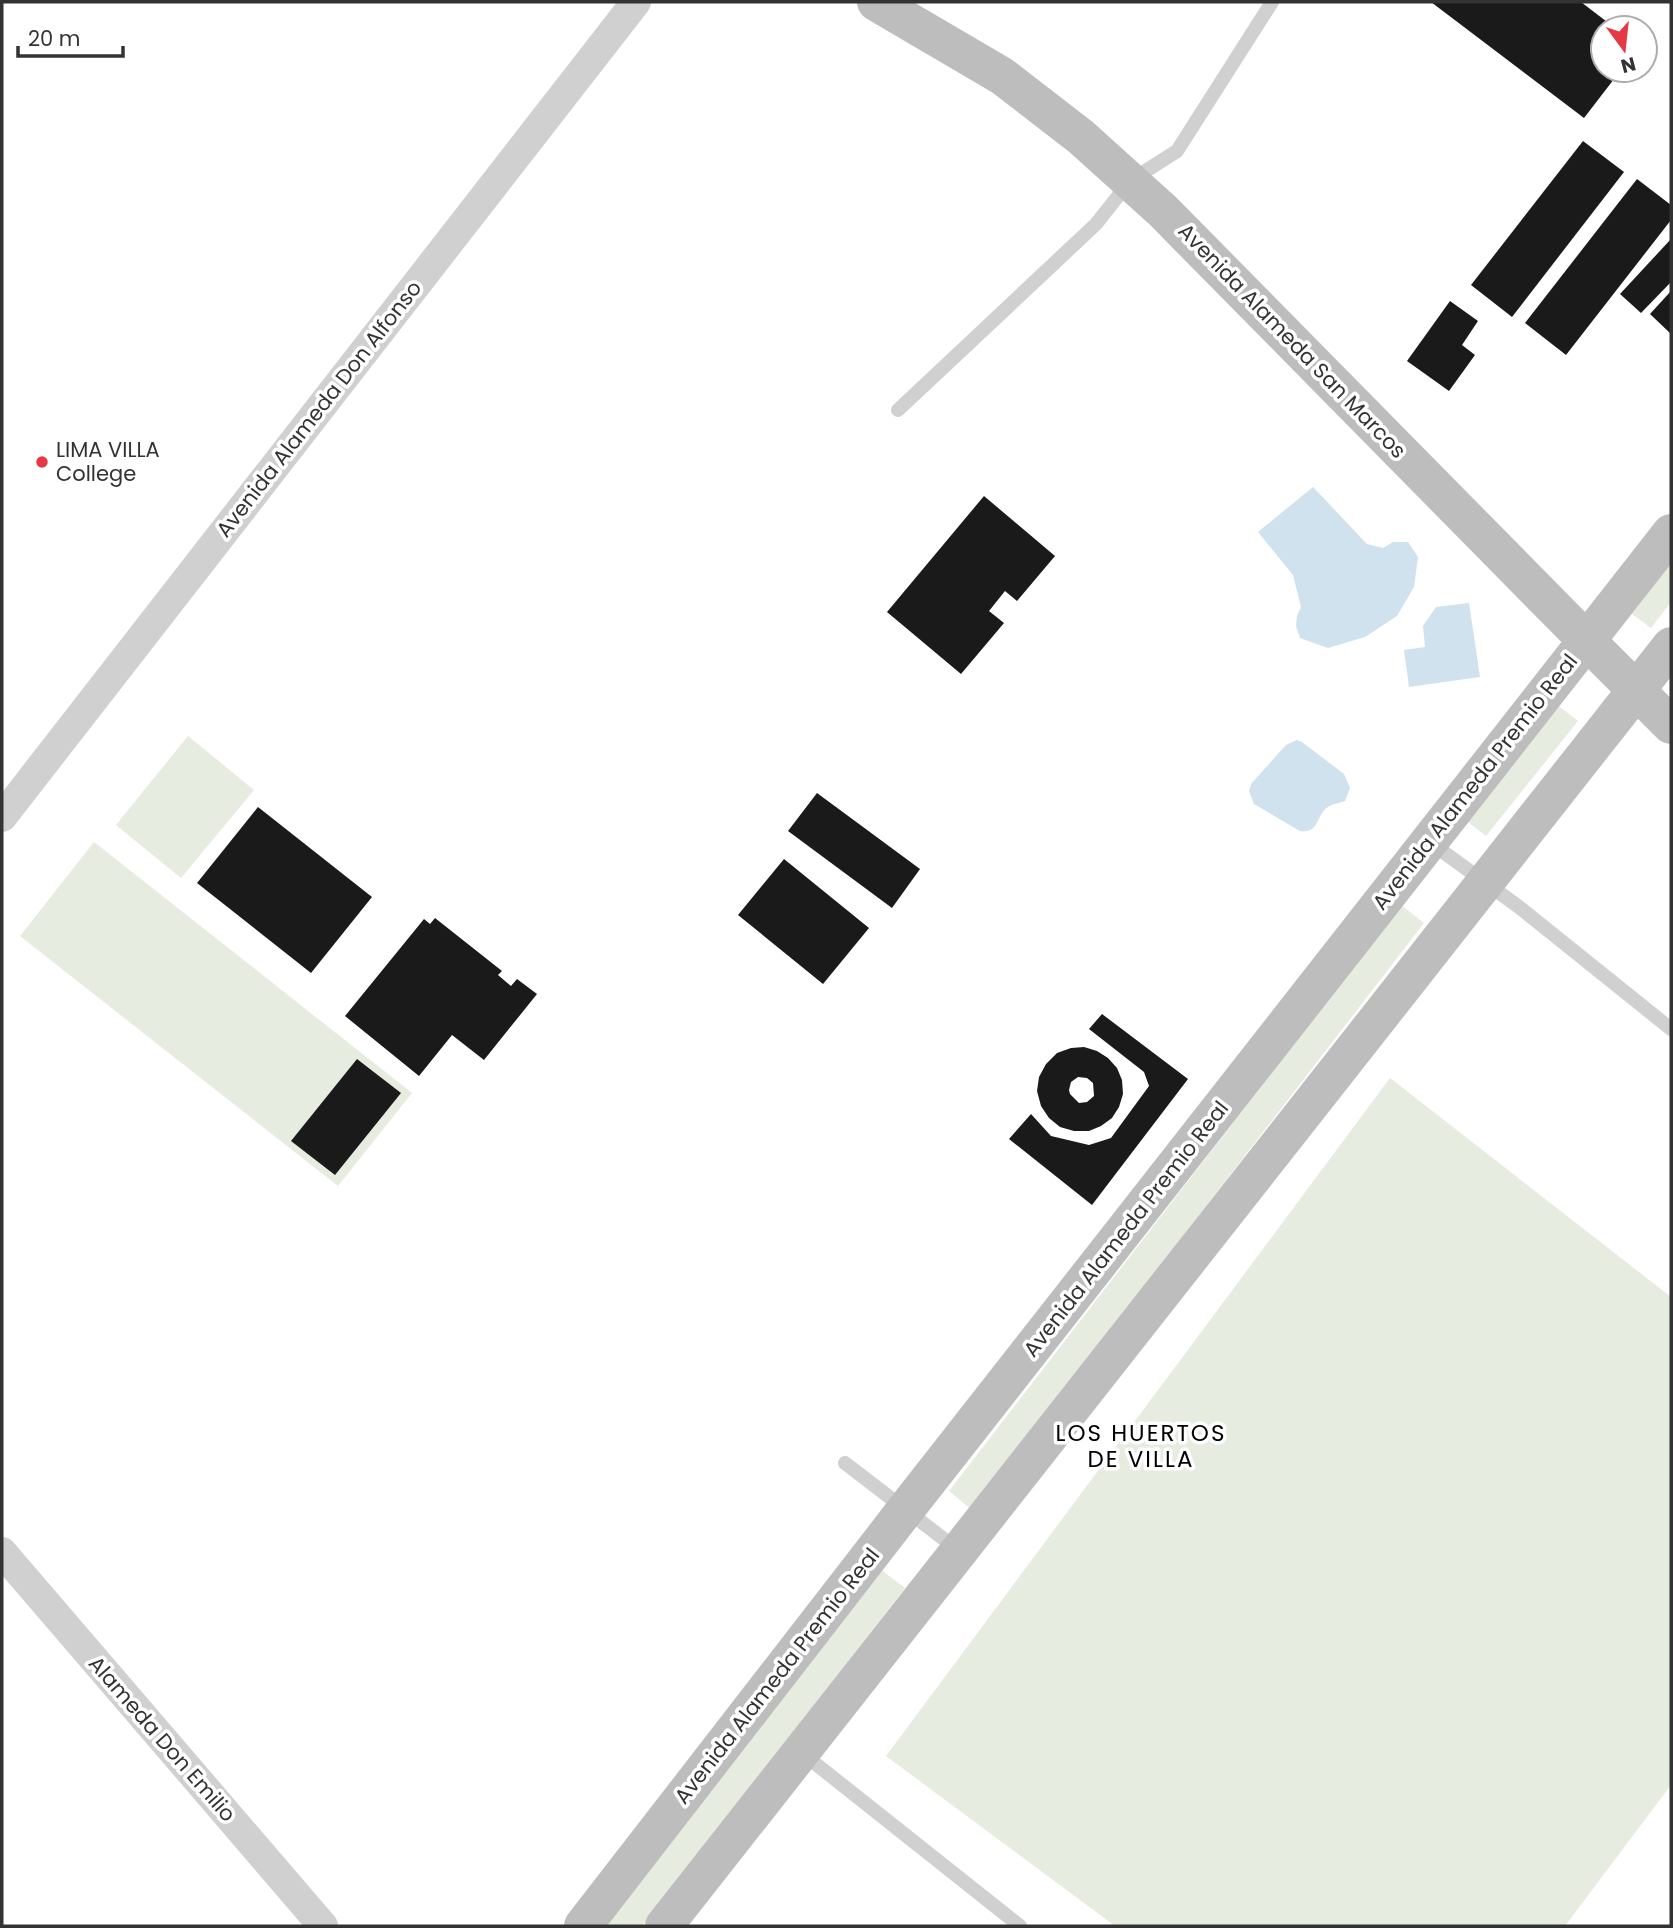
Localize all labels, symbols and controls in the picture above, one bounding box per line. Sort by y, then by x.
scale bar [18,14,122,58]
north arrow [1589,14,1659,84]
text: 20 m [28,24,81,53]
text: N [1618,50,1639,80]
street label: Avenida Alameda San Marcos [1172,217,1413,465]
street label: Avenida Alameda Don Alfonso [209,274,428,543]
place label: LIMA VILLA College [56,435,160,488]
marker: LIMA VILLA College [34,454,50,470]
street label: Avenida Alameda Premio Real [1365,648,1584,916]
street label: Avenida Alameda Premio Real [1016,1095,1235,1363]
district label: LOS HUERTOS DE VILLA [1056,1417,1226,1475]
street label: Avenida Alameda Premio Real [667,1542,886,1810]
street label: Alameda Don Emilio [82,1650,242,1828]

